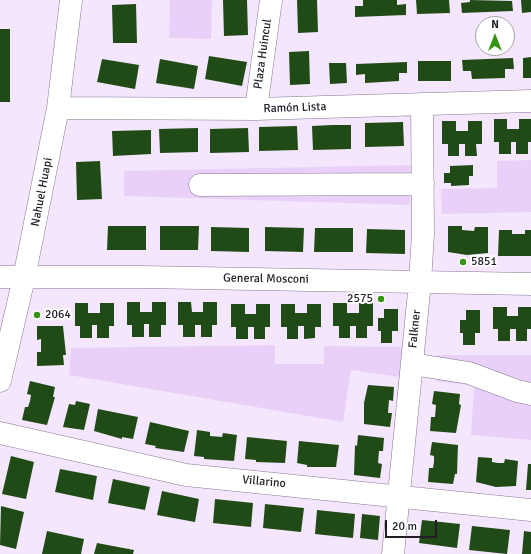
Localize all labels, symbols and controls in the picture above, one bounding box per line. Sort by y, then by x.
north arrow [475,16,515,56]
street label: Plaza Huincul [251,18,275,90]
text: N [491,18,499,31]
street label: Ramón Lista [263,100,327,116]
street label: Nahuel Huapi [28,156,56,228]
place label: 5851 [471,255,497,269]
marker: 5851 [458,257,468,267]
street label: General Mosconi [223,271,309,287]
place label: 2575 [347,292,373,306]
marker: 2575 [376,294,386,304]
place label: 2064 [45,308,71,322]
street label: Falkner [406,309,424,349]
marker: 2064 [32,310,42,320]
street label: Villarino [242,473,286,491]
scale bar [387,512,439,538]
text: 20 m [392,519,417,534]

